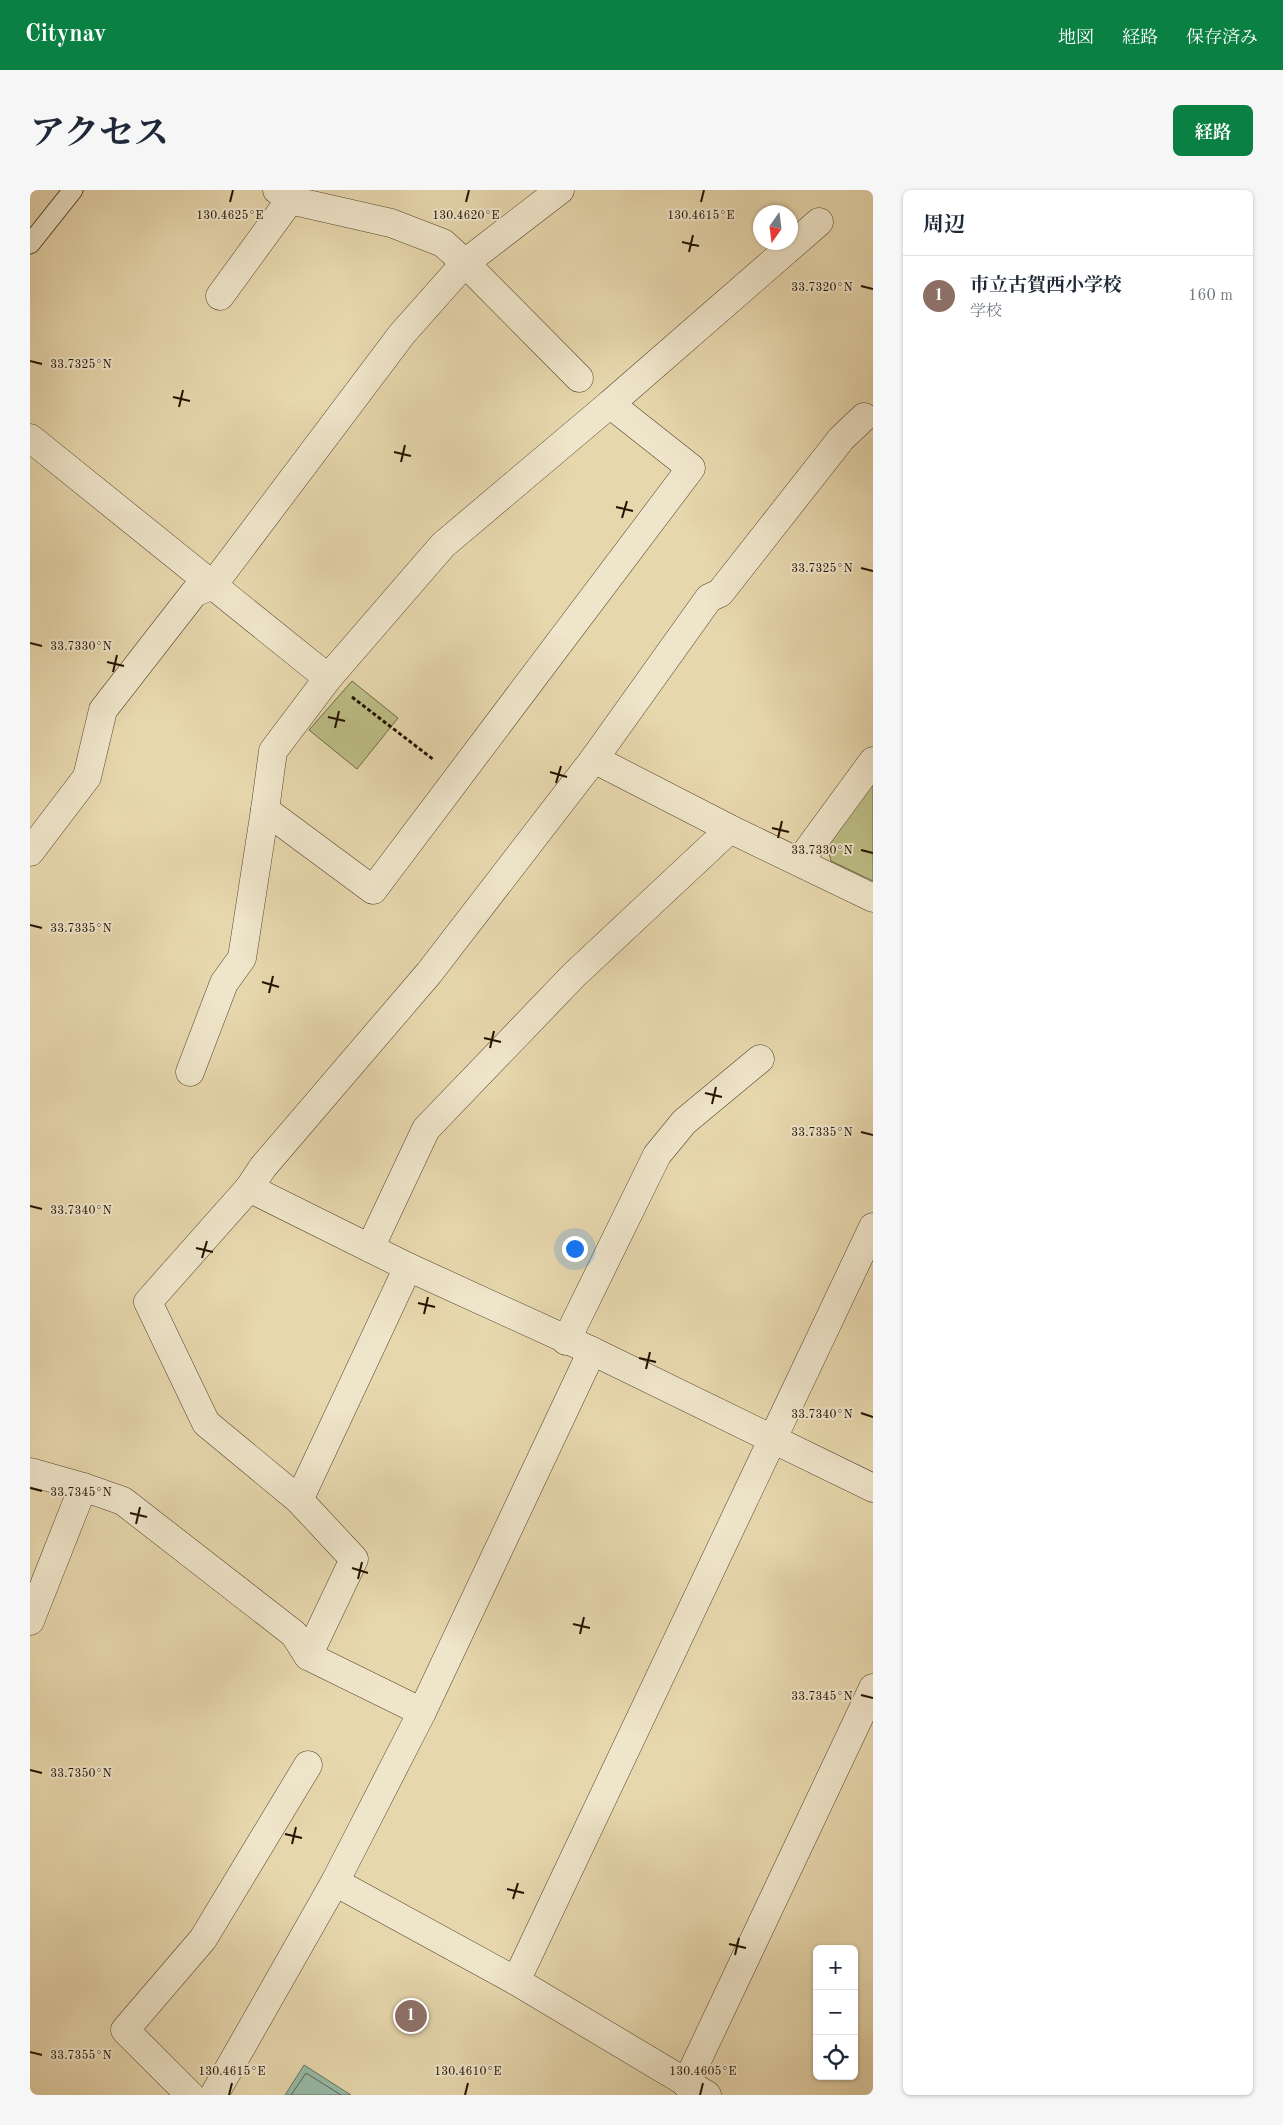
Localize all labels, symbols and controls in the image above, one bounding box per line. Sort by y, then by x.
text: Citynav [25,23,106,47]
text: 地図 [1058,29,1094,47]
text: 経路 [1122,29,1158,47]
text: 保存済み [1186,29,1258,47]
button: 経路 [1173,105,1253,156]
text: アクセス [30,117,169,152]
north arrow [753,205,798,250]
text: 130.4625°E [196,209,264,222]
text: 130.4615°E [667,209,735,222]
text: 130.4620°E [432,210,500,222]
text: 周辺 [923,215,965,236]
text: 市立古賀西小学校 [970,277,1122,296]
text: 33.7320°N [791,282,853,294]
text: 1 [934,288,944,304]
text: 160 m [1188,288,1233,304]
text: 学校 [970,304,1002,320]
text: 33.7325°N [50,358,112,371]
text: 33.7325°N [791,562,853,575]
text: 33.7330°N [50,641,112,653]
text: 33.7330°N [791,845,853,857]
text: 33.7335°N [50,922,112,935]
text: 33.7335°N [791,1126,853,1139]
text: 33.7340°N [50,1205,112,1217]
your location [562,1236,588,1262]
text: 33.7340°N [791,1409,853,1421]
text: 33.7345°N [50,1486,112,1499]
text: 33.7345°N [791,1690,853,1703]
text: 33.7350°N [50,1767,112,1780]
map controls [813,1945,858,2080]
button: + [813,1945,858,1990]
button: − [813,1990,858,2035]
pin: 1 [395,1997,427,2035]
button: locate [813,2035,858,2080]
text: 33.7355°N [50,2049,112,2062]
text: 130.4615°E [198,2065,266,2078]
text: 130.4605°E [669,2065,737,2078]
text: 130.4610°E [434,2066,502,2078]

